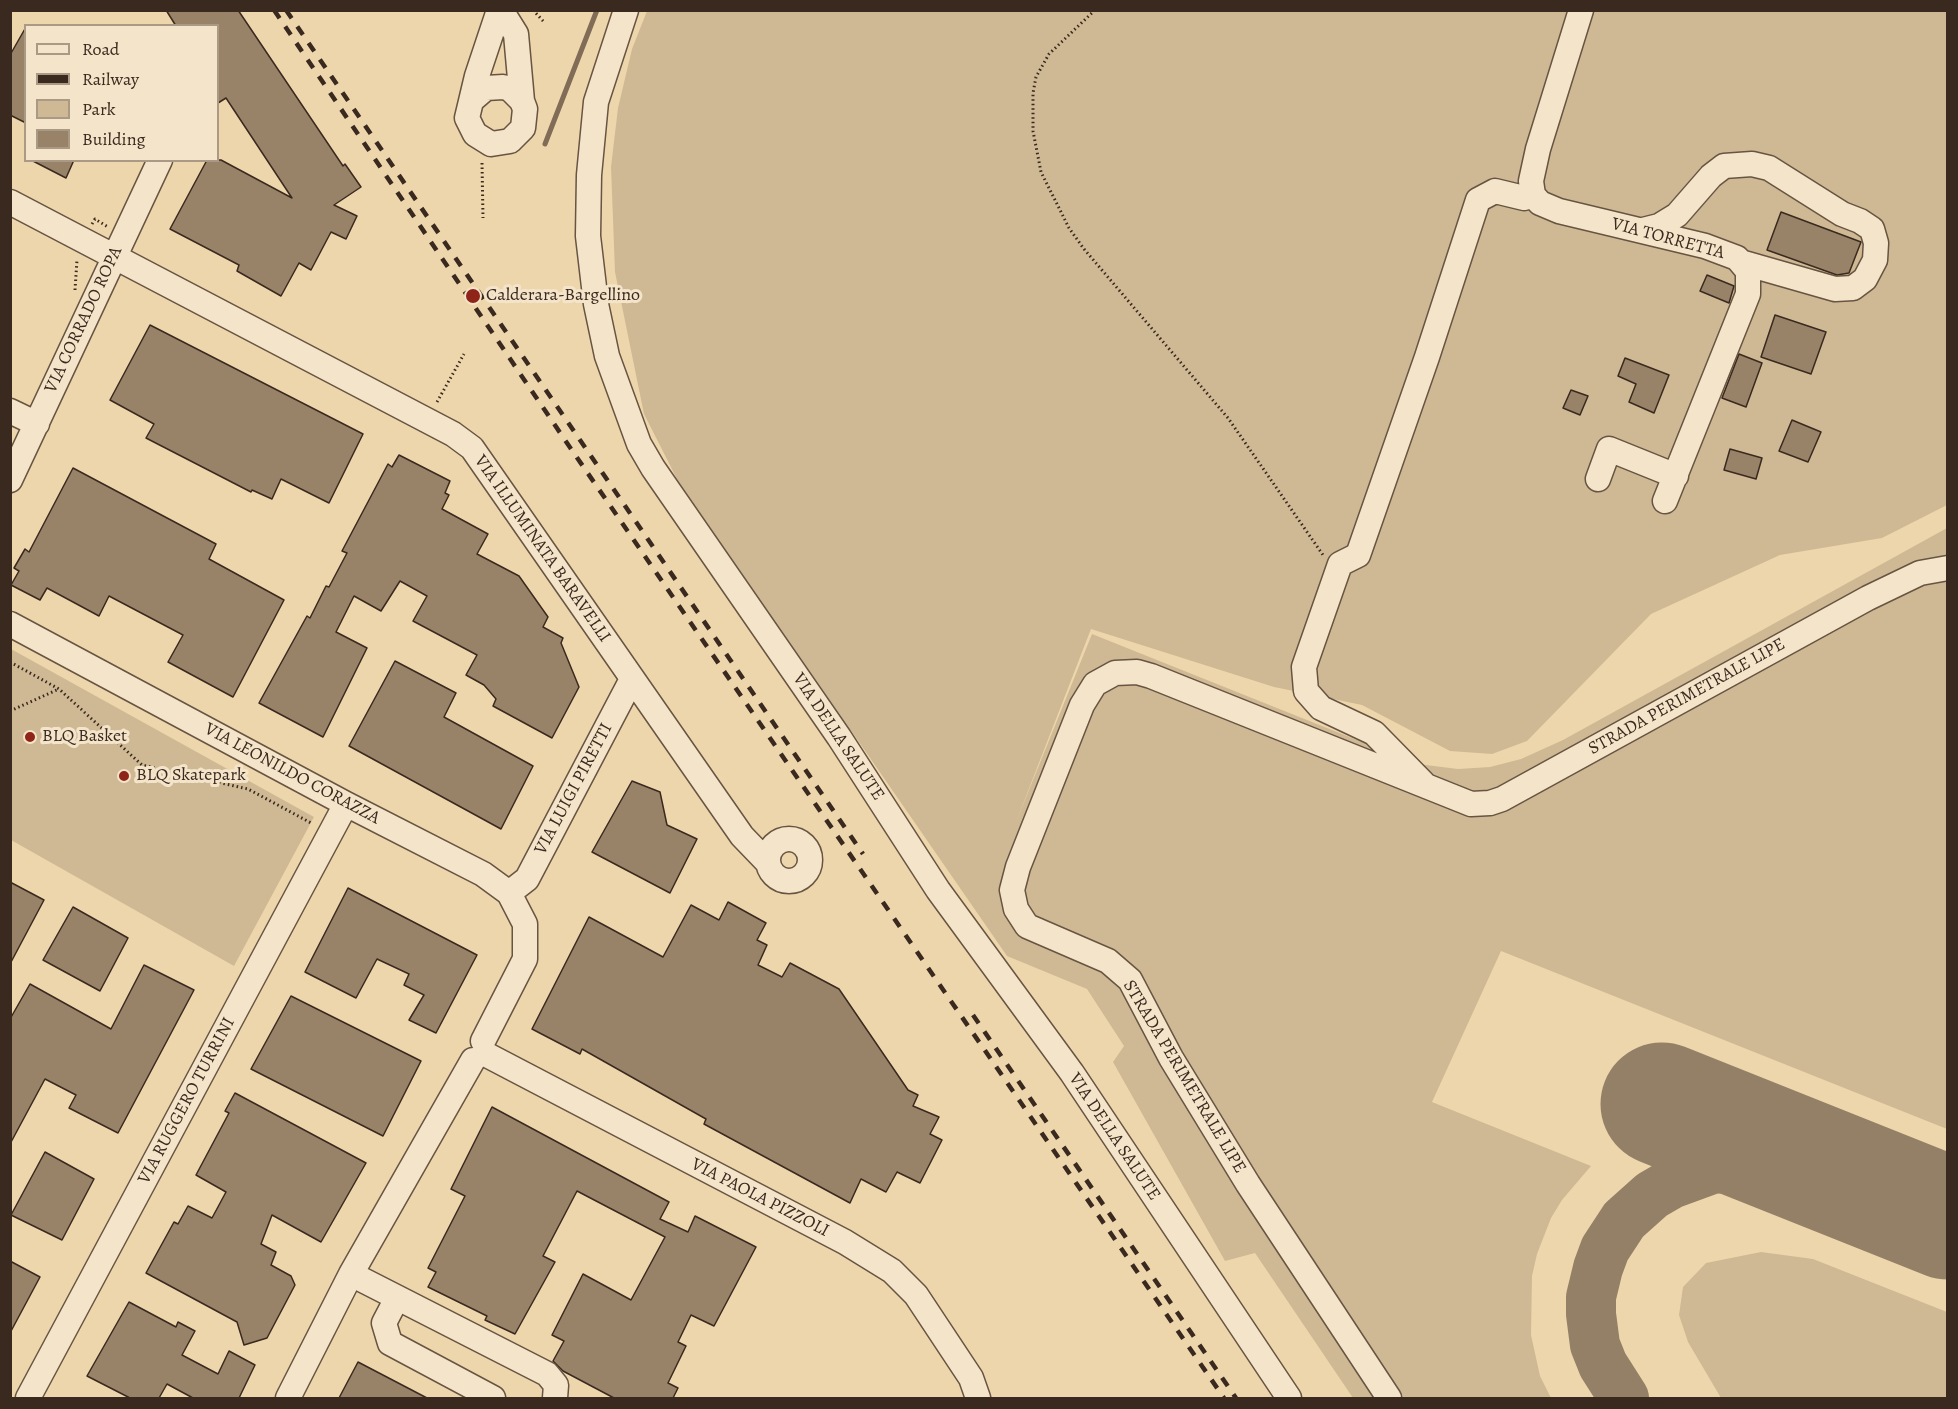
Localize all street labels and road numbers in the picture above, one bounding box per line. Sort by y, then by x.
street label: VIA TORRETTA [1609,214,1727,264]
street label: VIA CORRADO ROPA [41,243,127,397]
street label: VIA ILLUMINATA BARAVELLI [469,451,615,647]
street label: STRADA PERIMETRALE LIPE [1585,634,1789,760]
street label: VIA DELLA SALUTE [787,669,889,805]
street label: VIA LEONILDO CORAZZA [201,719,383,829]
street label: VIA LUIGI PIRETTI [530,720,618,858]
street label: STRADA PERIMETRALE LIPE [1118,977,1250,1177]
street label: VIA RUGGERO TURRINI [134,1014,240,1188]
street label: VIA DELLA SALUTE [1063,1069,1165,1205]
street label: VIA PAOLA PIZZOLI [687,1154,833,1242]

